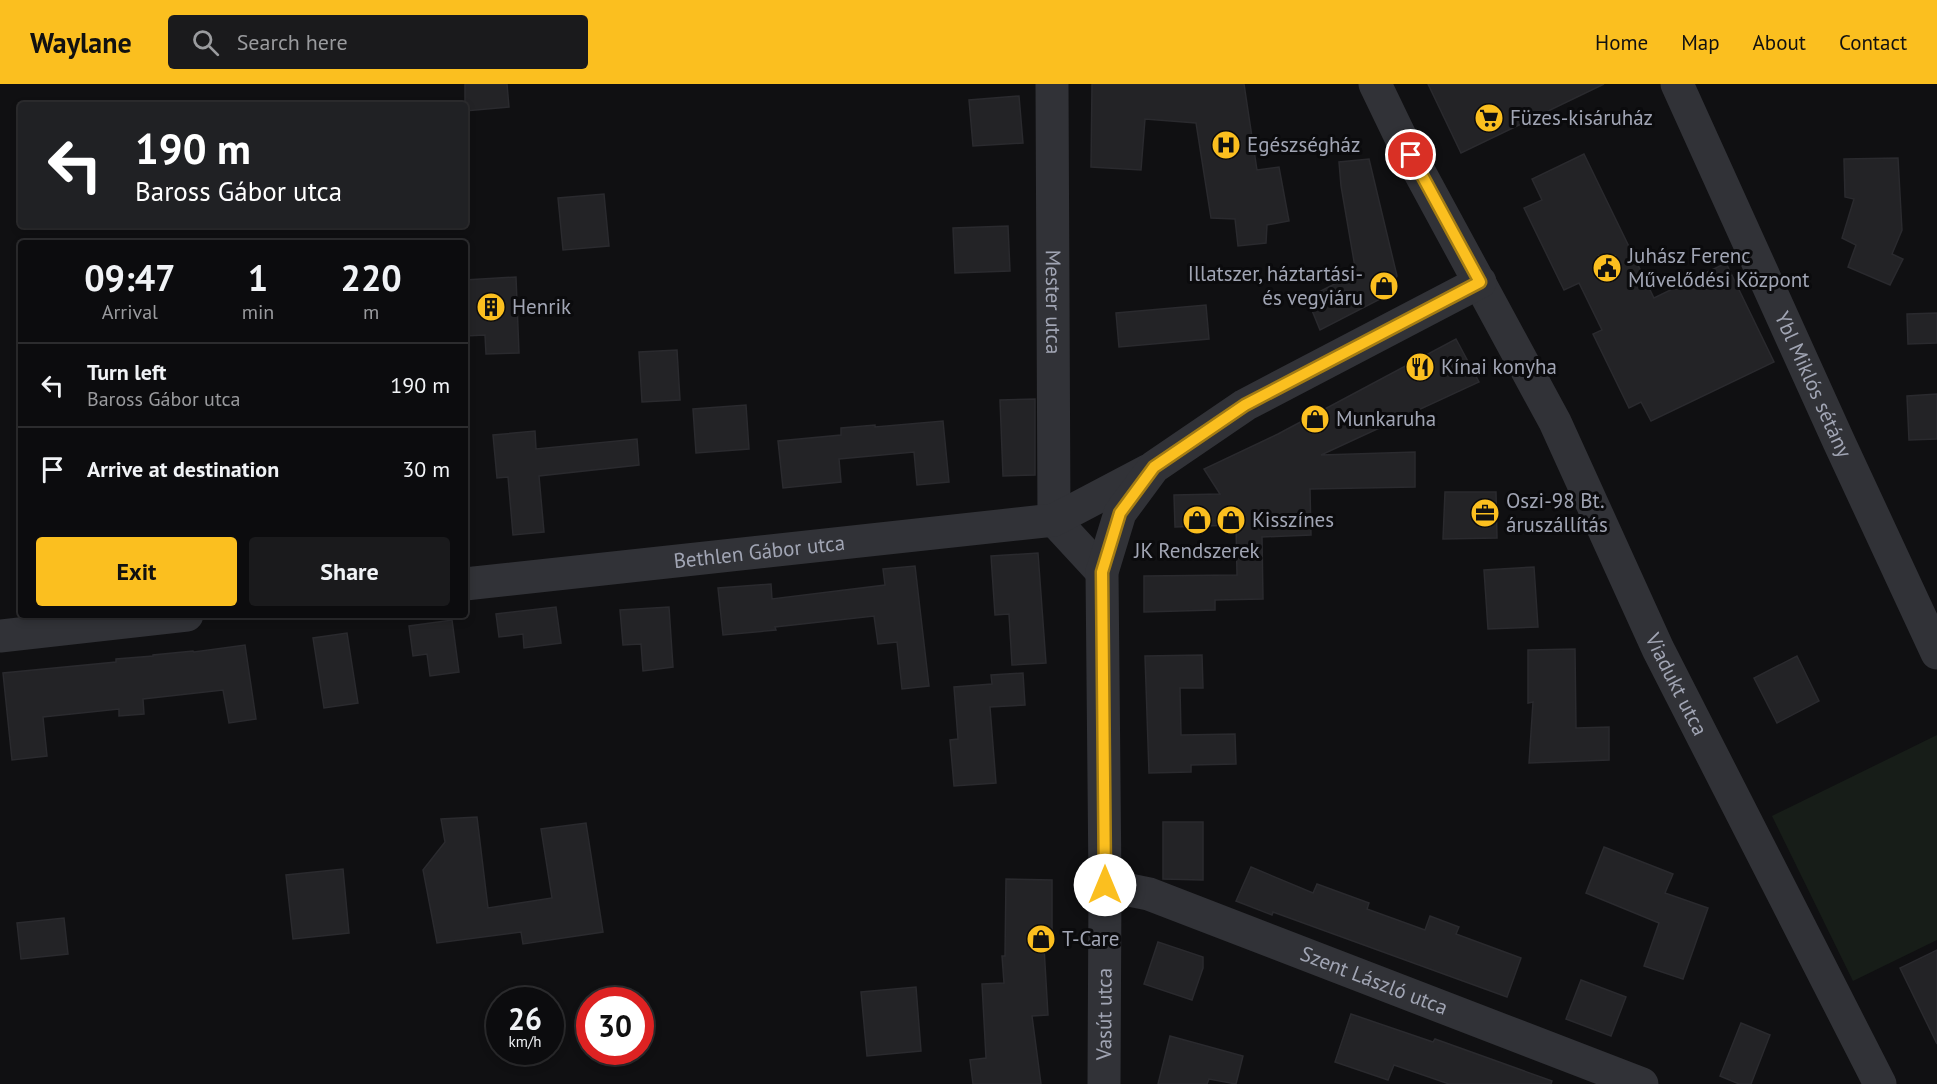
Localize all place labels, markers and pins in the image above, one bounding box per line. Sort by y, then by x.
supermarket icon: Füzes-kisáruház [1473,102,1505,134]
place label: Füzes-kisáruház [1510,104,1653,131]
hospital icon: Egészségház [1210,129,1242,161]
pin [1385,129,1436,180]
place label: Egészségház [1247,131,1360,158]
place label: Juhász Ferenc Művelődési Központ [1627,242,1809,293]
public building icon: Juhász Ferenc Művelődési Központ [1591,252,1623,284]
place label: Illatszer, háztartási- és vegyiáru [1188,260,1363,311]
shop icon: Illatszer, háztartási- és vegyiáru [1368,270,1400,302]
building icon: Henrik [475,291,507,323]
place label: Henrik [512,293,571,320]
restaurant icon: Kínai konyha [1404,351,1436,383]
place label: Kínai konyha [1441,353,1557,380]
shop icon: Munkaruha [1299,403,1331,435]
place label: Munkaruha [1336,405,1436,432]
place label: Oszi-98 Bt. áruszállítás [1506,487,1608,538]
office icon: Oszi-98 Bt. áruszállítás [1469,497,1501,529]
shop icon: JK Rendszerek [1181,504,1213,536]
shop icon: Kisszínes [1215,504,1247,536]
place label: Kisszínes [1252,506,1334,533]
place label: JK Rendszerek [1133,537,1260,564]
shop icon: T-Care [1025,923,1057,955]
place label: T-Care [1062,925,1119,952]

